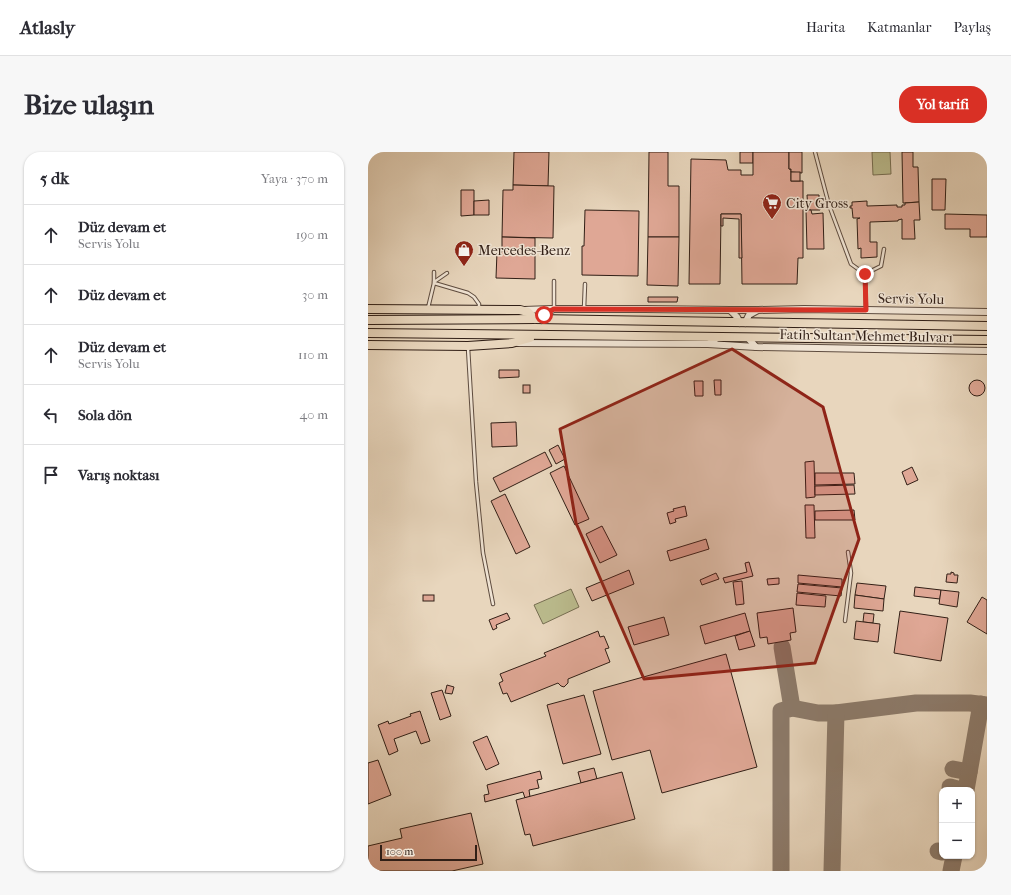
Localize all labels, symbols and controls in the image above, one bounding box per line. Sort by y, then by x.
text: Atlasly [20,17,75,39]
text: Harita [806,19,845,36]
text: Katmanlar [867,19,932,36]
text: Paylaş [954,19,991,36]
button: Yol tarifi [899,86,987,123]
text: Bize ulaşın [24,88,154,121]
text: 5 dk [40,168,69,188]
text: Yaya · 370 m [261,171,328,186]
supermarket icon: City Gross [761,192,783,220]
place label: City Gross [786,195,848,212]
text: Düz devam et [78,218,166,236]
icon: ahead [40,224,62,246]
text: 190 m [296,227,328,242]
text: Servis Yolu [78,236,140,251]
shop icon: Mercedes-Benz [453,239,475,267]
place label: Mercedes-Benz [478,242,570,259]
route end [856,265,874,283]
icon: ahead [40,284,62,306]
text: Düz devam et [78,286,166,304]
text: 30 m [302,287,328,302]
street label: Servis Yolu [878,290,944,308]
route start [535,306,553,324]
street label: Fatih Sultan Mehmet Bulvarı [779,326,953,346]
text: Düz devam et [78,338,166,356]
icon: ahead [40,344,62,366]
text: 110 m [298,347,328,362]
text: Servis Yolu [78,356,140,371]
icon: left [40,404,62,426]
text: Sola dön [78,406,132,424]
text: 40 m [300,407,328,422]
icon: arrive [40,464,62,486]
text: Varış noktası [78,466,159,484]
map controls [939,787,975,859]
button: + [939,787,975,823]
button: − [939,823,975,859]
scale bar [380,843,477,862]
text: 100 m [386,845,414,858]

